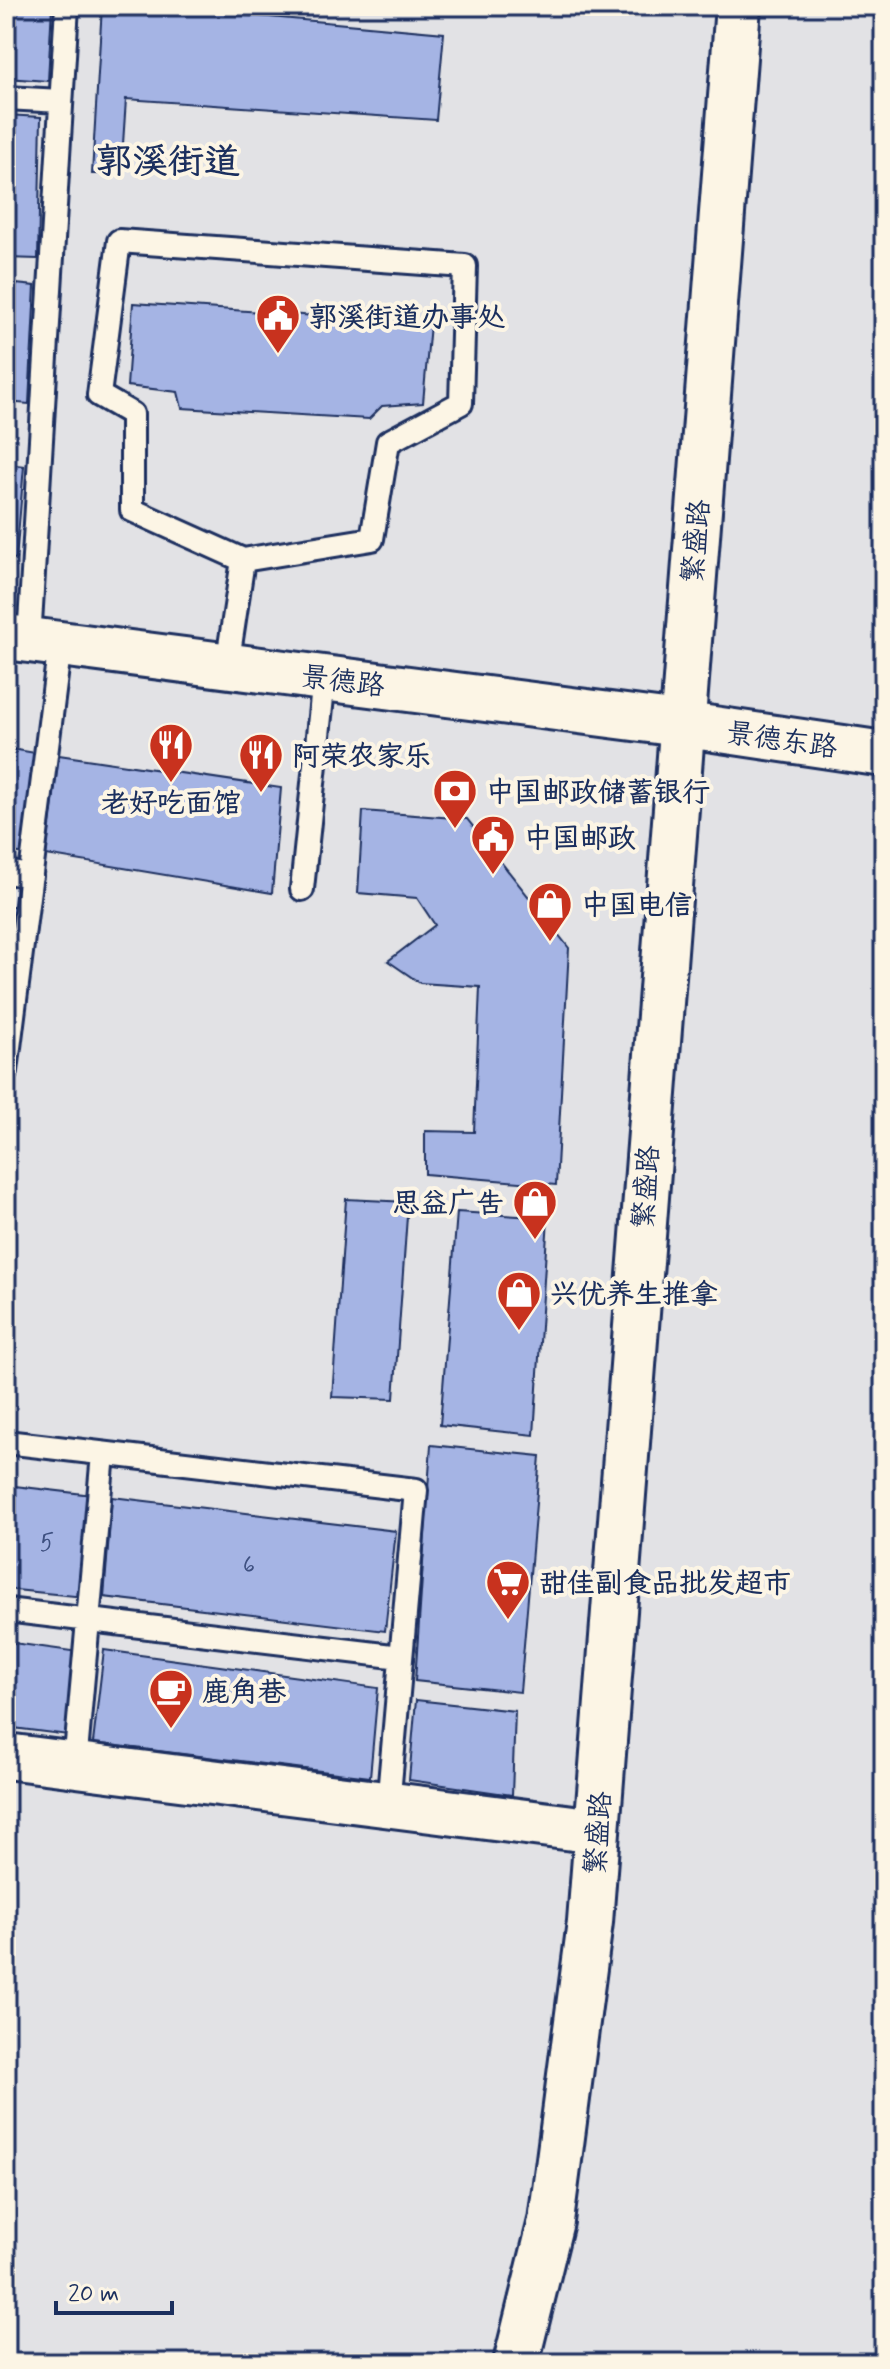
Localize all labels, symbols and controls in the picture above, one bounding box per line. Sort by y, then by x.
district label: 郭溪街道 [96,140,240,187]
public building icon: 郭溪街道办事处 [254,292,302,355]
place label: 郭溪街道办事处 [309,300,505,337]
street label: 繁盛路 [675,498,720,585]
street label: 景德路 [299,659,387,706]
street label: 景德东路 [724,715,840,768]
restaurant icon: 老好吃面馆 [147,721,195,784]
restaurant icon: 阿荣农家乐 [237,731,285,794]
place label: 阿荣农家乐 [292,739,432,776]
bank icon: 中国邮政储蓄银行 [431,767,479,830]
place label: 中国邮政储蓄银行 [486,775,710,812]
place label: 老好吃面馆 [101,786,241,823]
public building icon: 中国邮政 [469,813,517,876]
place label: 中国邮政 [524,821,636,858]
shop icon: 中国电信 [526,880,574,943]
place label: 中国电信 [581,888,693,925]
street label: 繁盛路 [626,1144,669,1230]
shop icon: 思益广告 [511,1178,559,1241]
place label: 思益广告 [392,1186,504,1223]
shop icon: 兴优养生推拿 [495,1269,543,1332]
place label: 兴优养生推拿 [550,1277,718,1314]
house number: 5 [40,1528,54,1559]
house number: 6 [243,1550,255,1581]
supermarket icon: 甜佳副食品批发超市 [484,1558,532,1621]
place label: 甜佳副食品批发超市 [539,1566,791,1603]
cafe icon: 鹿角巷 [147,1667,195,1730]
place label: 鹿角巷 [202,1675,287,1712]
street label: 繁盛路 [578,1790,621,1876]
scale bar [56,2265,172,2315]
text: 20 m [68,2279,119,2310]

